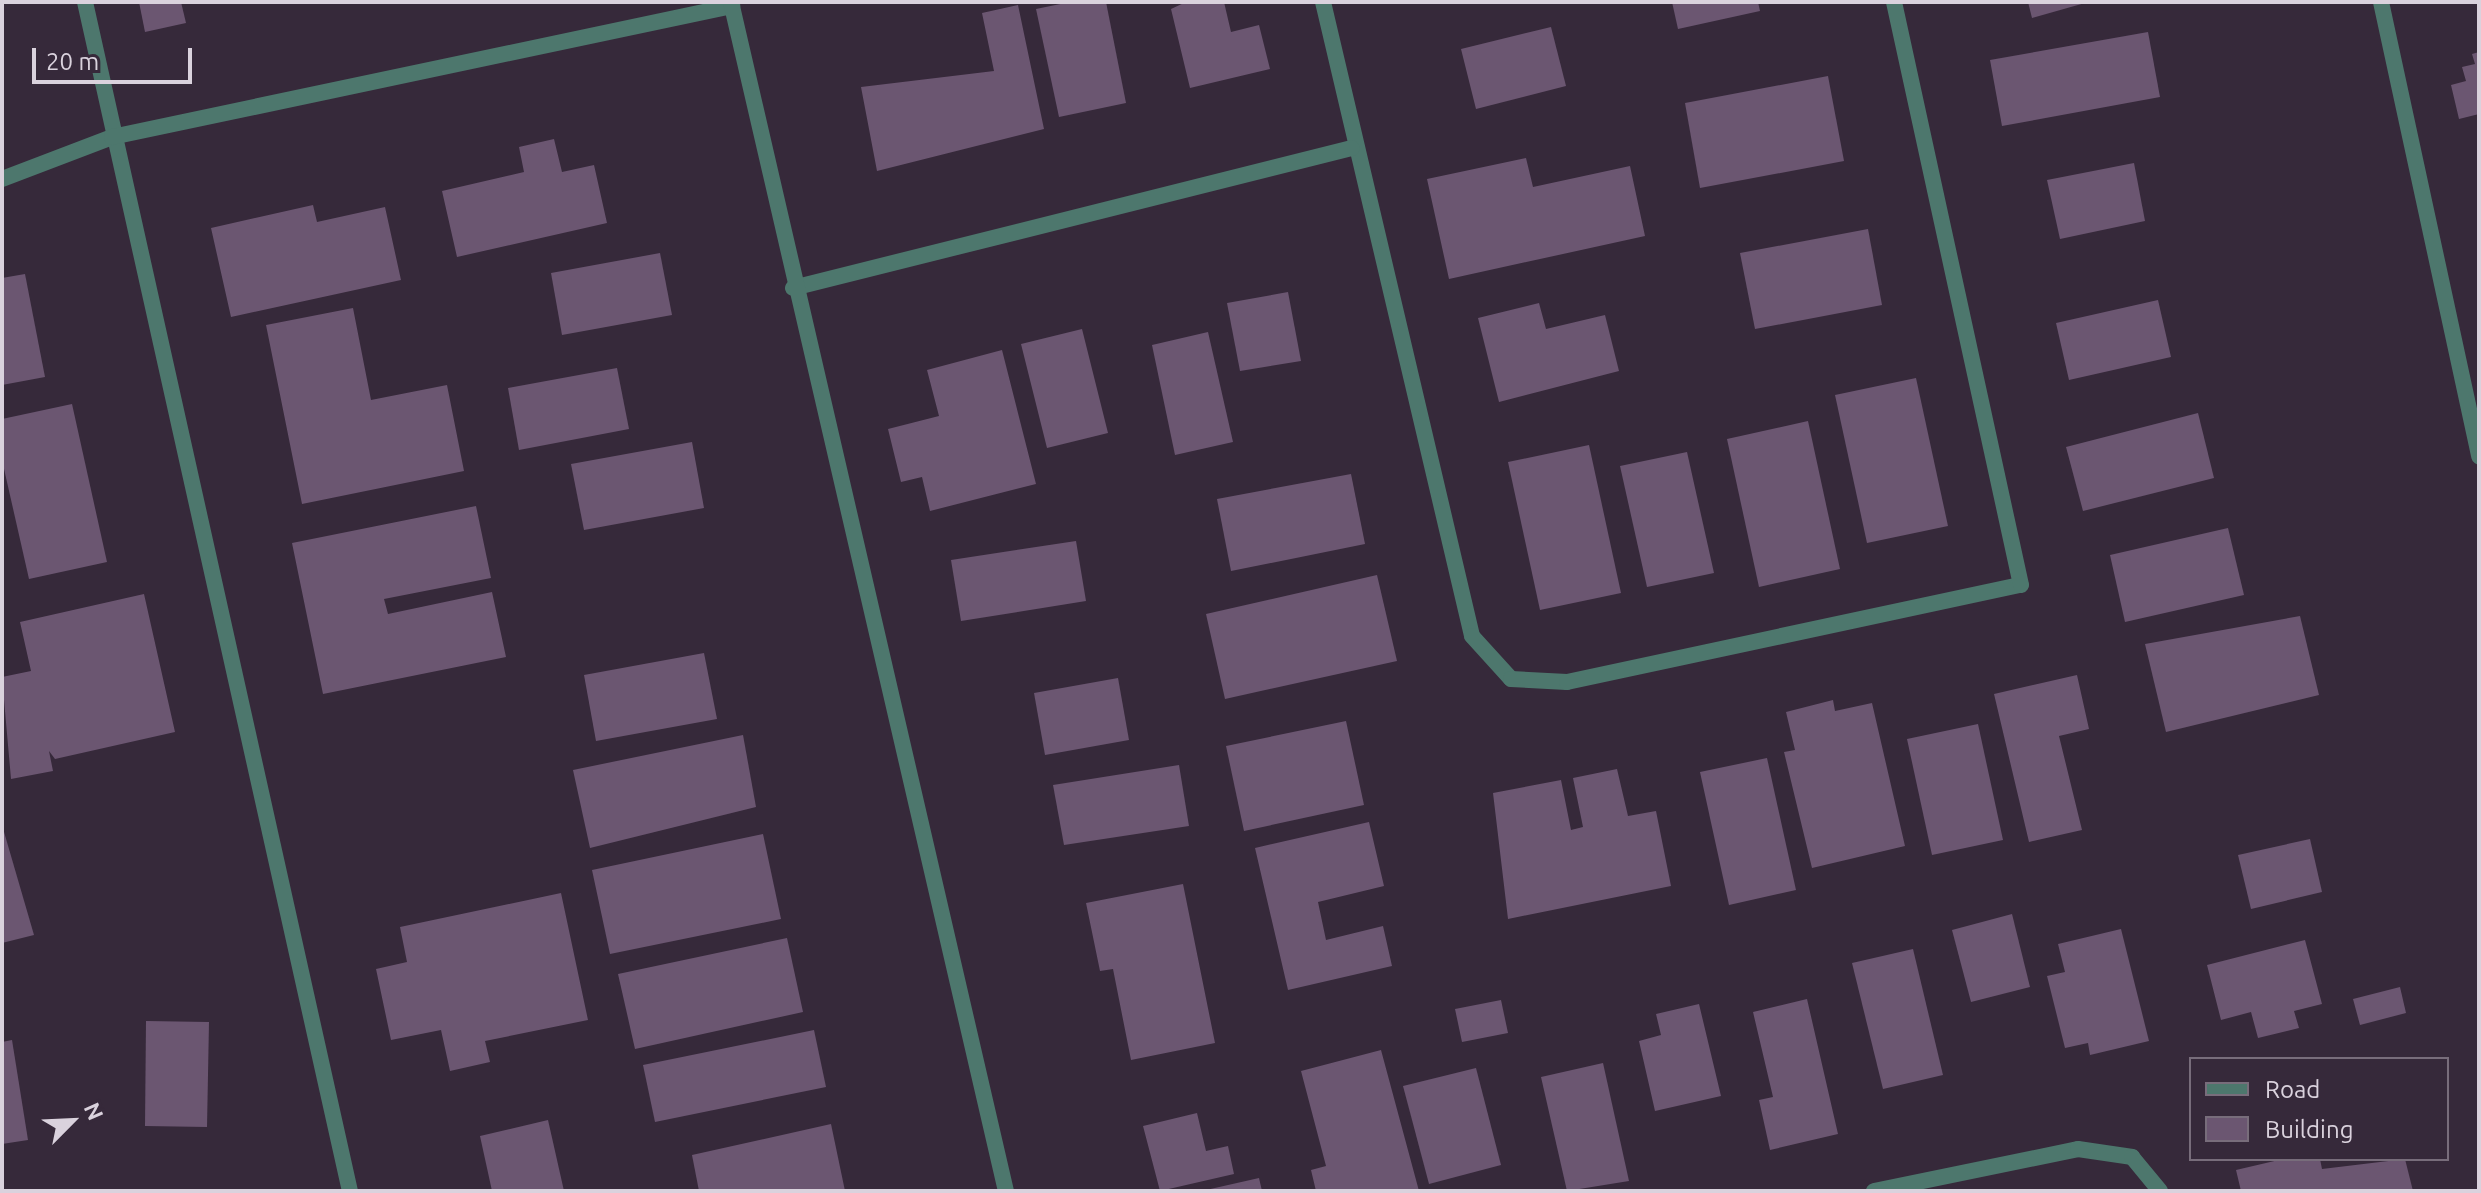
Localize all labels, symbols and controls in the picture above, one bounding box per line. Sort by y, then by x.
scale bar [36,32,196,82]
text: 20 m [46,48,99,75]
legend [2189,1057,2449,1161]
text: Road [2265,1076,2320,1103]
north arrow [32,1081,112,1161]
text: N [80,1098,109,1124]
text: Building [2265,1116,2353,1143]

